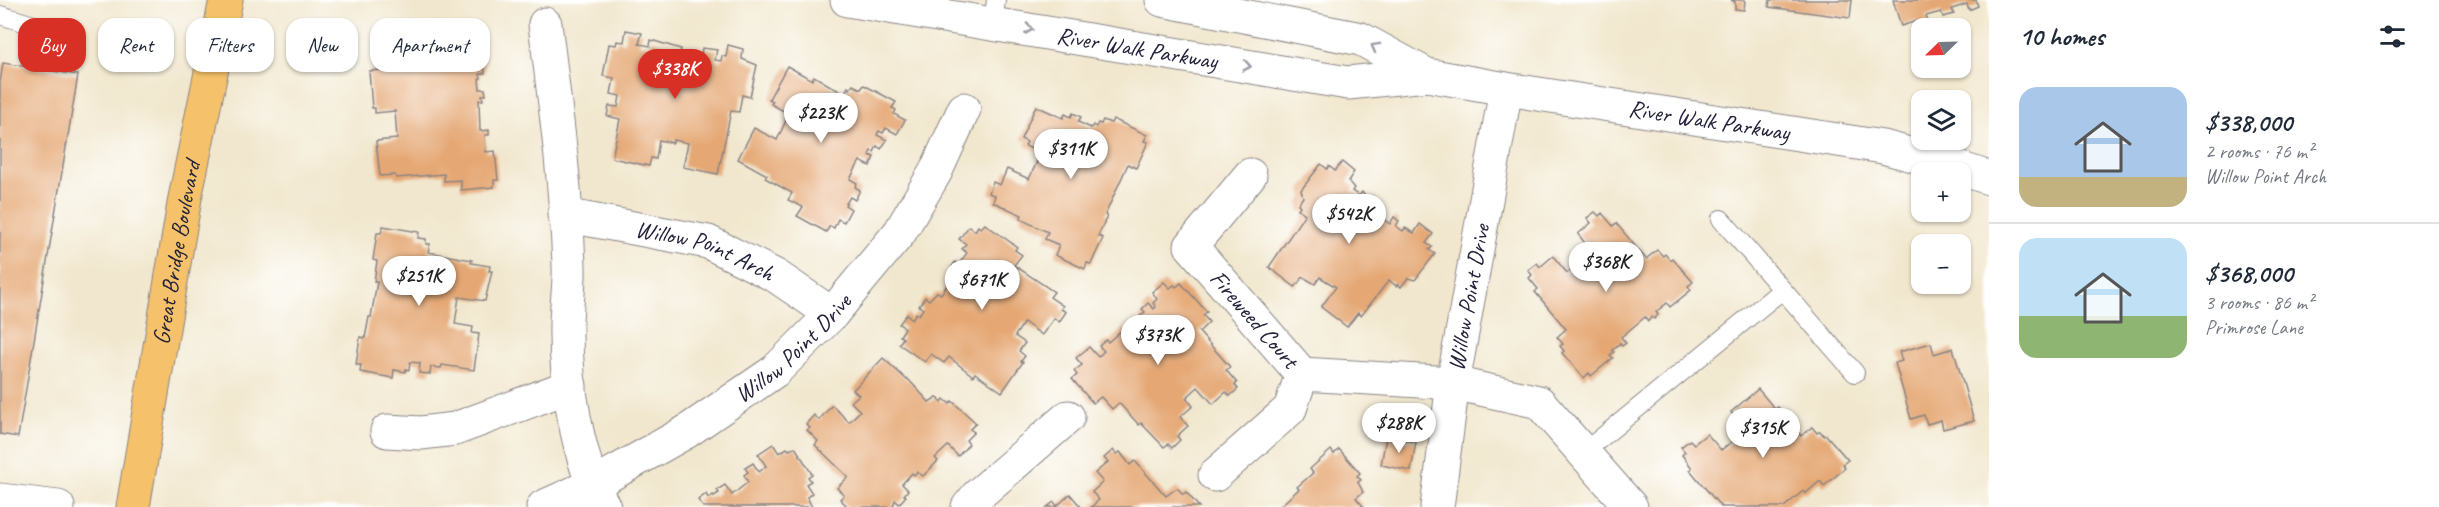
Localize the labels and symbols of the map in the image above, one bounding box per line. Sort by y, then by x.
north arrow [1911,18,1971,78]
street label: River Walk Parkway [1055,20,1221,76]
one-way arrow [1025,23,1034,35]
one-way arrow [1371,43,1381,54]
pin: $338K [633,49,717,100]
one-way arrow [1243,59,1252,71]
pin: $223K [779,93,863,144]
street label: River Walk Parkway [1627,93,1793,148]
pin: $311K [1029,129,1113,180]
street label: Great Bridge Boulevard [146,155,208,347]
pin: $542K [1307,194,1391,245]
street label: Willow Point Arch [633,214,780,288]
street label: Willow Point Drive [1441,220,1497,373]
pin: $368K [1564,242,1648,293]
pin: $251K [377,256,461,307]
pin: $671K [940,260,1024,311]
street label: Fireweed Court [1203,264,1307,376]
street label: Willow Point Drive [729,286,859,409]
pin: $373K [1116,315,1200,366]
pin: $288K [1357,403,1441,454]
pin: $315K [1721,408,1805,459]

